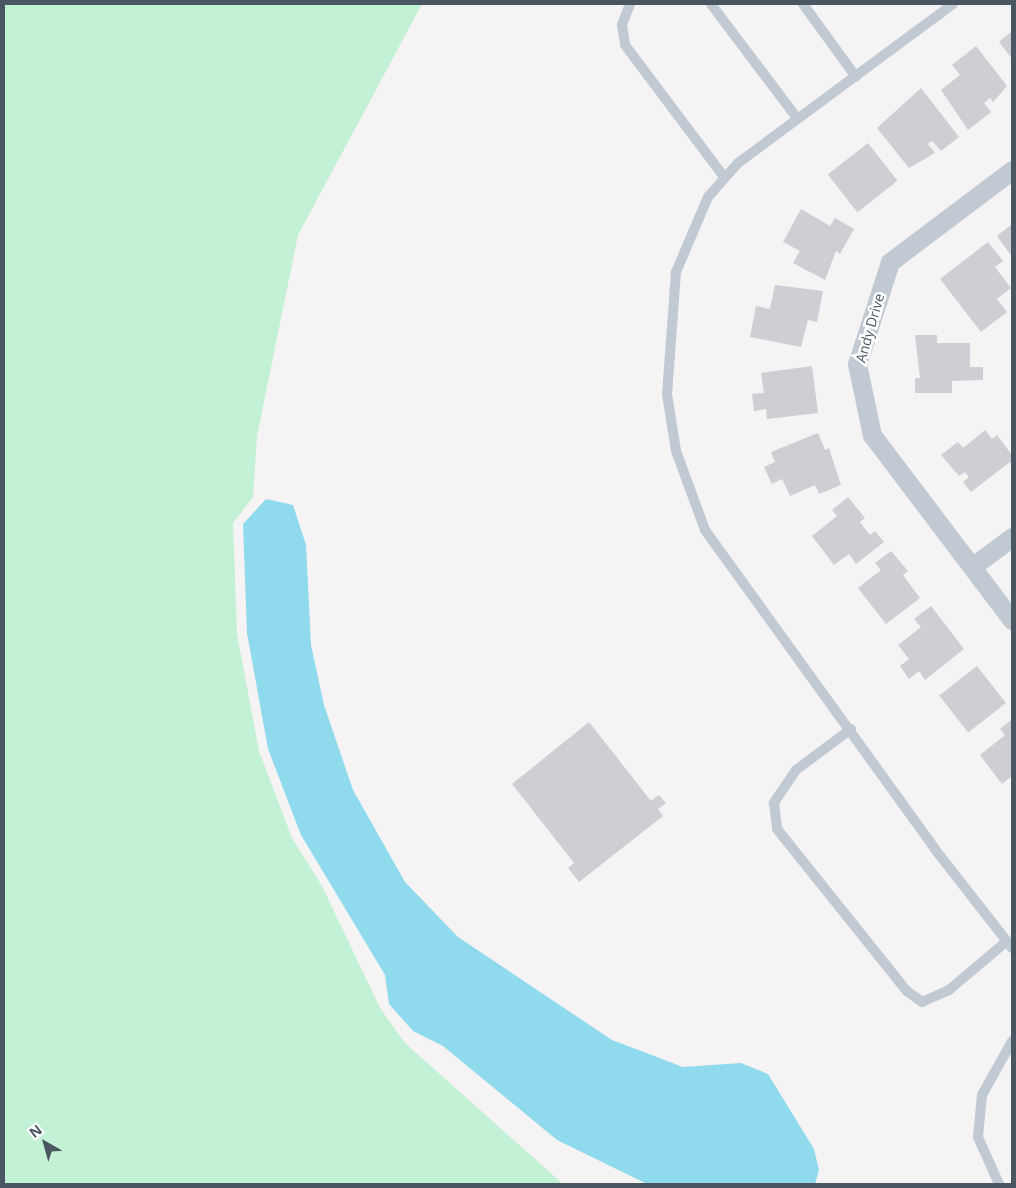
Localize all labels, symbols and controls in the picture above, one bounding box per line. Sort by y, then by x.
street label: Andy Drive [852,292,888,364]
north arrow [20,1118,70,1168]
text: N [25,1120,46,1142]

